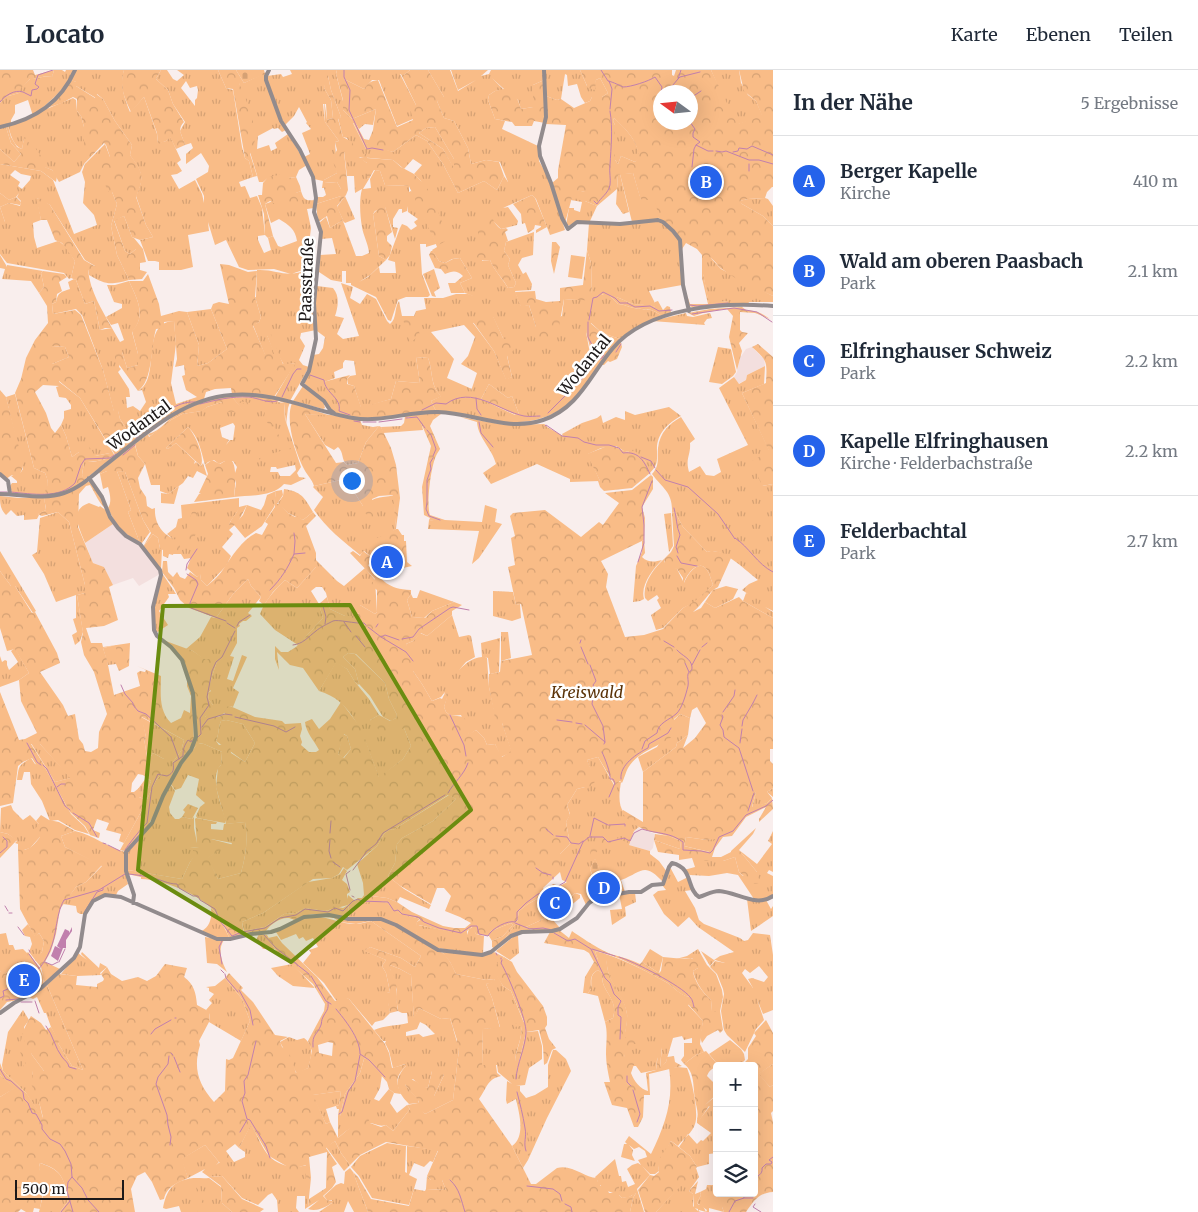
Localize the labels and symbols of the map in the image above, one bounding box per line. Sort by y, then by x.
north arrow [653,85,698,130]
pin: B [690,163,722,201]
street label: Paasstraße [295,238,317,322]
street label: Wodantal [552,330,615,401]
street label: Wodantal [103,395,175,455]
your location [339,468,365,494]
pin: A [371,543,403,581]
park label: Kreiswald [550,682,624,702]
pin: D [588,869,620,907]
pin: C [539,884,571,922]
pin: E [8,961,40,999]
scale bar [15,1177,124,1200]

